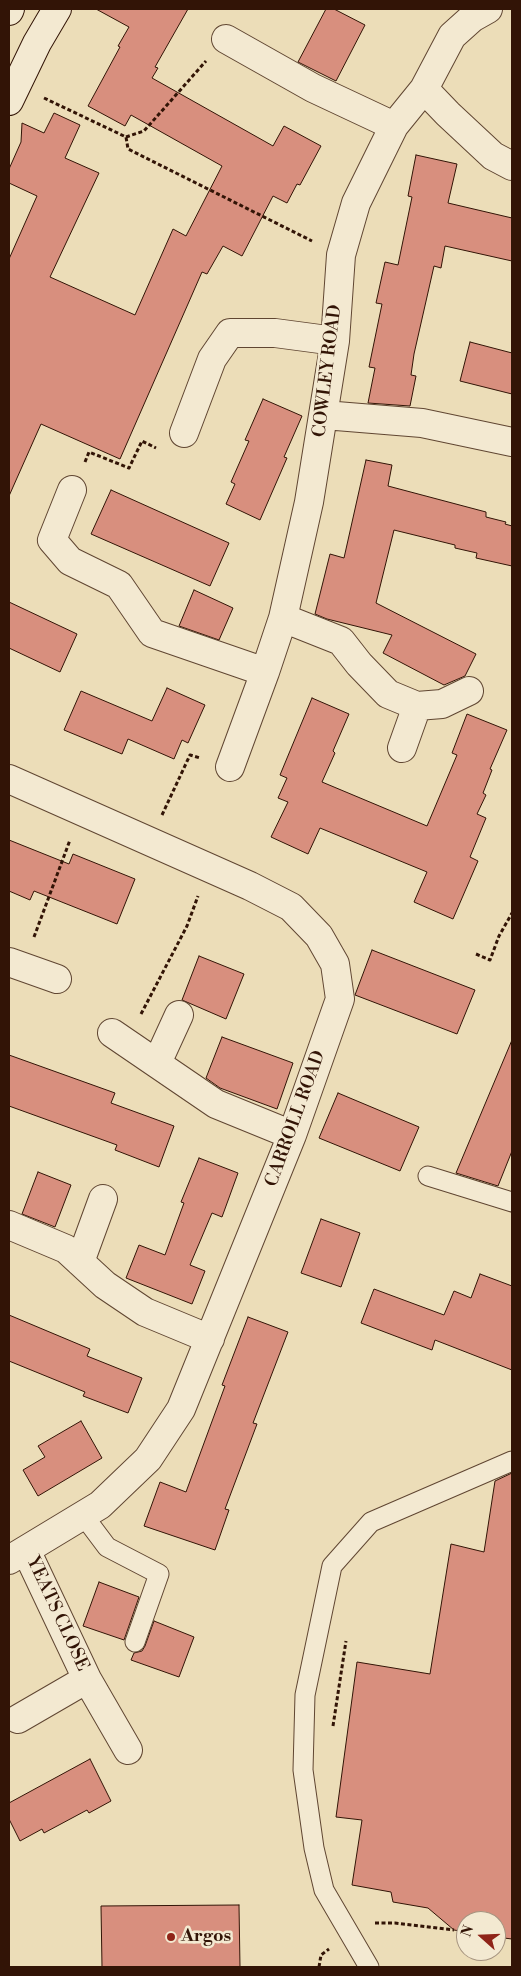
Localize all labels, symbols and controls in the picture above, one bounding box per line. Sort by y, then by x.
street label: COWLEY ROAD [309,303,347,439]
street label: CARROLL ROAD [261,1048,331,1190]
street label: YEATS CLOSE [21,1553,93,1675]
north arrow [456,1911,506,1961]
text: N [457,1923,478,1940]
place label: Argos [181,1926,231,1948]
marker: Argos [165,1931,177,1943]

